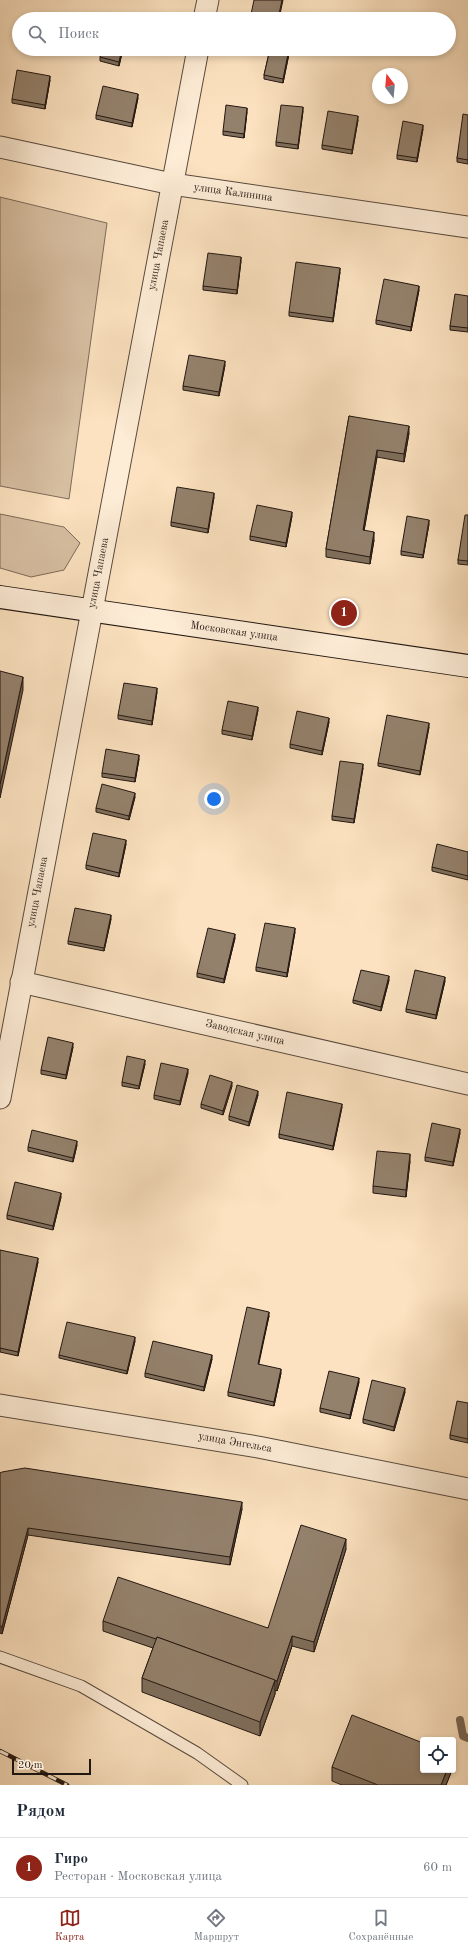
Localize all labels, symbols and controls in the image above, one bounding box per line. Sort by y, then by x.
search box [12,12,456,56]
icon: search [26,23,48,45]
text: Поиск [58,27,99,42]
north arrow [372,68,408,104]
street label: улица Калинина [193,182,274,204]
street label: улица Чапаева [147,218,171,291]
street label: улица Чапаева [87,536,111,609]
pin: 1 [331,598,357,628]
street label: Московская улица [189,620,279,644]
your location [204,789,224,809]
street label: улица Чапаева [26,855,50,928]
street label: Заводская улица [204,1019,286,1048]
street label: улица Энгельса [197,1431,273,1455]
map controls [420,1737,456,1773]
button: locate [420,1737,456,1773]
scale bar [12,1757,91,1776]
text: 20 m [18,1760,43,1771]
text: Рядом [16,1803,65,1820]
text: Гиро [54,1852,88,1867]
text: 1 [25,1861,33,1874]
text: 60 m [423,1861,452,1874]
text: Ресторан · Московская улица [54,1870,222,1883]
tab: Карта [55,1907,84,1945]
tab: Маршрут [194,1907,239,1945]
tab: Сохранённые [348,1907,413,1945]

